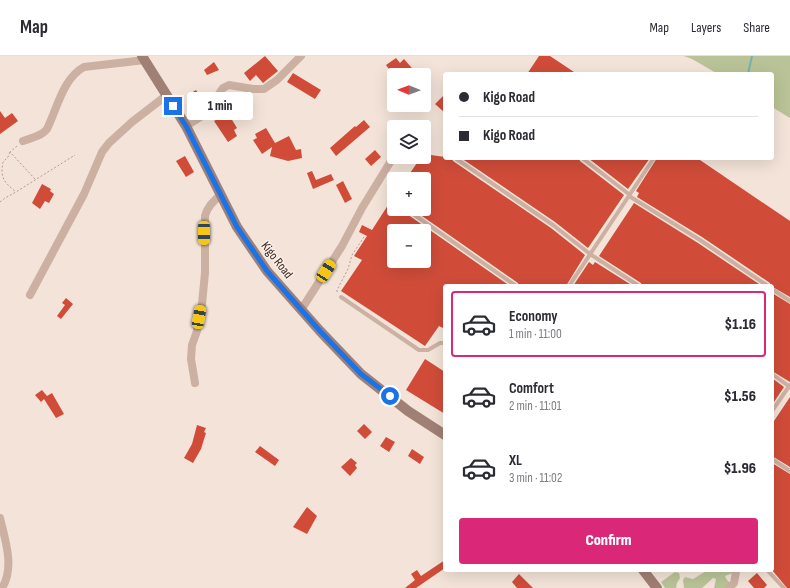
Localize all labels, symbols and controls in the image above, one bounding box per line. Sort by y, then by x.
text: Map [20,16,48,39]
text: Map [649,19,669,36]
text: Layers [691,19,721,36]
text: Share [743,19,770,36]
north arrow [387,68,431,112]
map controls [387,68,431,268]
text: Kigo Road [483,88,535,107]
callout: 1 min [187,92,253,120]
route end [164,97,182,115]
text: 1 min [208,98,232,114]
button: layers [387,120,431,164]
text: Kigo Road [483,126,535,145]
button: + [387,172,431,216]
car [198,221,210,245]
button: − [387,224,431,268]
street label: Kigo Road [258,238,296,282]
car [314,258,338,284]
car [191,304,207,330]
icon: car [461,306,497,342]
text: Economy [509,307,558,326]
text: $1.16 [725,315,756,334]
text: 1 min · 11:00 [509,326,562,342]
icon: car [461,378,497,414]
text: Comfort [509,379,554,398]
route start [381,387,399,405]
text: $1.56 [724,387,756,406]
text: 2 min · 11:01 [509,398,561,414]
icon: car [461,450,497,486]
text: XL [509,451,522,470]
text: $1.96 [724,459,756,478]
text: 3 min · 11:02 [509,470,562,486]
button: Confirm [459,518,758,564]

